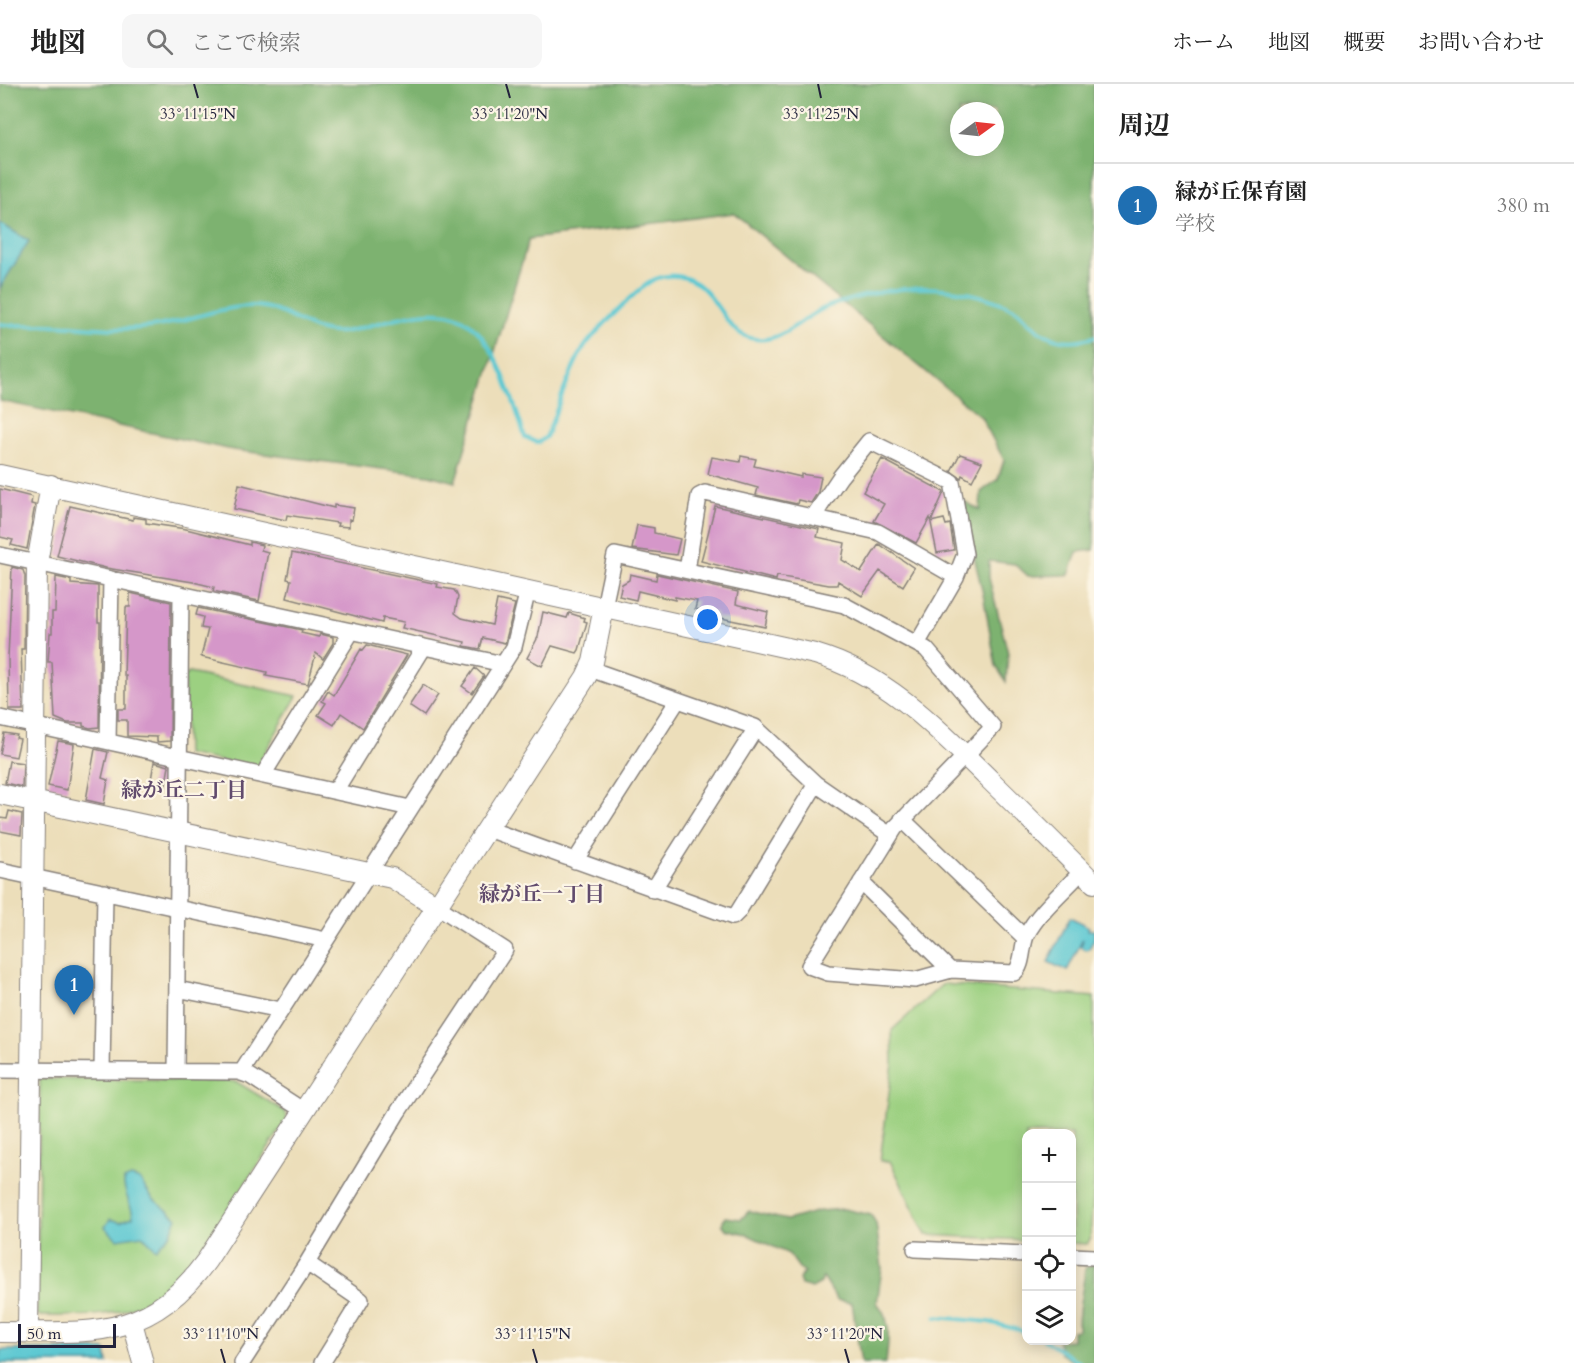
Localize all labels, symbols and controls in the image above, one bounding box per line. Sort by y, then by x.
search box [122,14,542,68]
text: 地図 [30,24,86,62]
icon: search [143,25,176,58]
text: ここで検索 [191,28,301,58]
text: ホーム [1172,28,1235,57]
text: 地図 [1268,28,1310,57]
text: 概要 [1343,28,1385,57]
text: お問い合わせ [1418,28,1544,57]
north arrow [950,102,1004,156]
text: 33°11'15"N [160,104,236,124]
text: 33°11'20"N [472,104,548,124]
text: 33°11'25"N [783,104,859,124]
text: 周辺 [1118,108,1170,143]
text: 緑が丘保育園 [1175,177,1307,207]
text: 1 [1132,192,1143,219]
text: 380 m [1497,192,1550,219]
text: 学校 [1175,210,1215,237]
your location [693,605,722,634]
district label: 緑が丘二丁目 [121,776,247,805]
district label: 緑が丘一丁目 [479,880,605,909]
pin: 1 [54,966,94,1015]
map controls [1022,1129,1076,1345]
button: + [1022,1129,1076,1183]
button: − [1022,1183,1076,1237]
button: locate [1022,1237,1076,1291]
button: layers [1022,1291,1076,1345]
scale bar [18,1321,116,1348]
text: 50 m [27,1323,61,1345]
text: 33°11'10"N [183,1324,259,1344]
text: 33°11'15"N [495,1324,571,1344]
text: 33°11'20"N [807,1324,883,1344]

